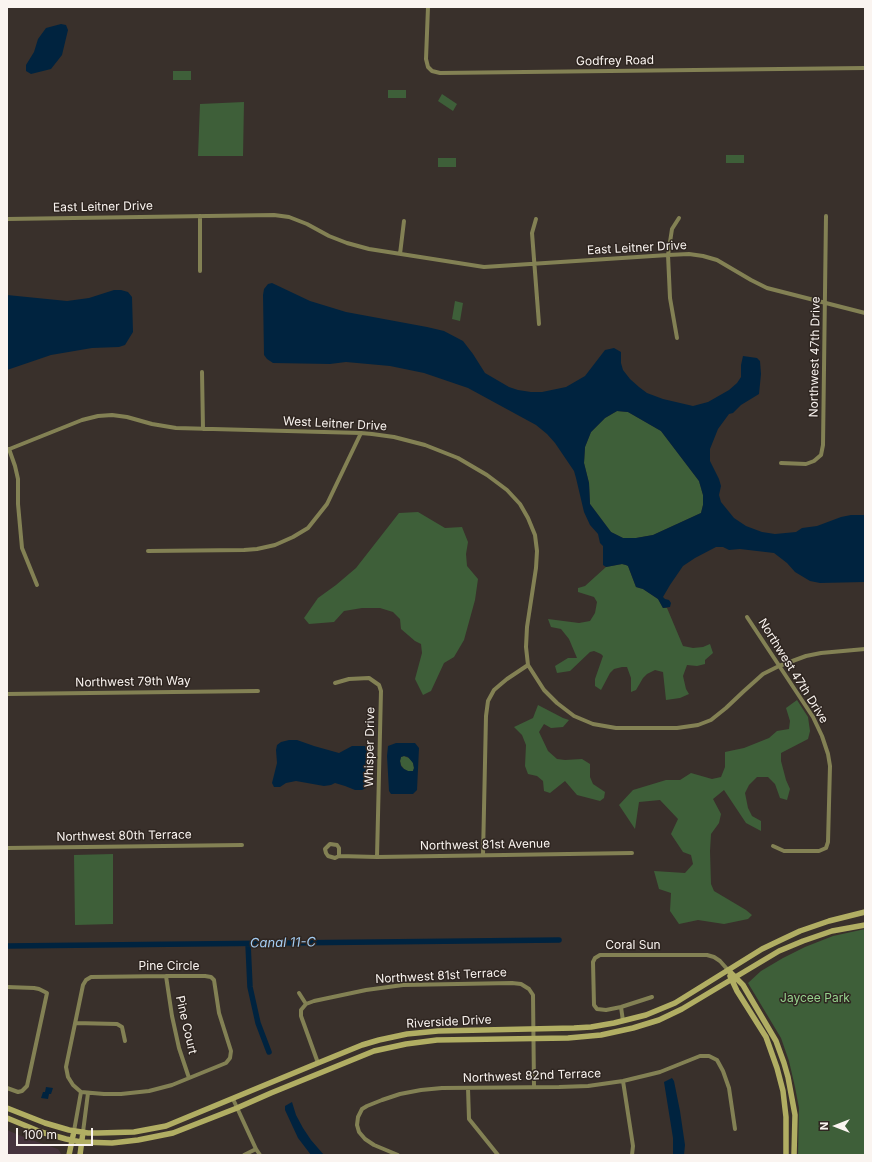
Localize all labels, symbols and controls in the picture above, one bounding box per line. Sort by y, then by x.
street label: Godfrey Road [576,53,654,69]
street label: East Leitner Drive [53,199,153,215]
street label: East Leitner Drive [587,238,687,258]
street label: Northwest 47th Drive [807,296,823,418]
street label: West Leitner Drive [283,414,387,434]
street label: Northwest 47th Drive [755,616,831,726]
street label: Northwest 79th Way [75,674,191,690]
street label: Whisper Drive [362,707,378,787]
street label: Northwest 80th Terrace [56,828,192,844]
street label: Northwest 81st Avenue [420,837,550,853]
water label: Canal 11-C [250,935,316,951]
street label: Coral Sun [605,938,661,952]
street label: Pine Circle [139,959,199,973]
street label: Northwest 81st Terrace [375,965,507,987]
park label: Jaycee Park [780,991,850,1005]
street label: Pine Court [172,994,200,1056]
street label: Riverside Drive [406,1013,492,1031]
street label: Northwest 82nd Terrace [463,1066,601,1086]
north arrow [816,1106,856,1146]
scale bar [18,1120,95,1146]
text: N [817,1122,831,1130]
text: 100 m [23,1127,57,1142]

